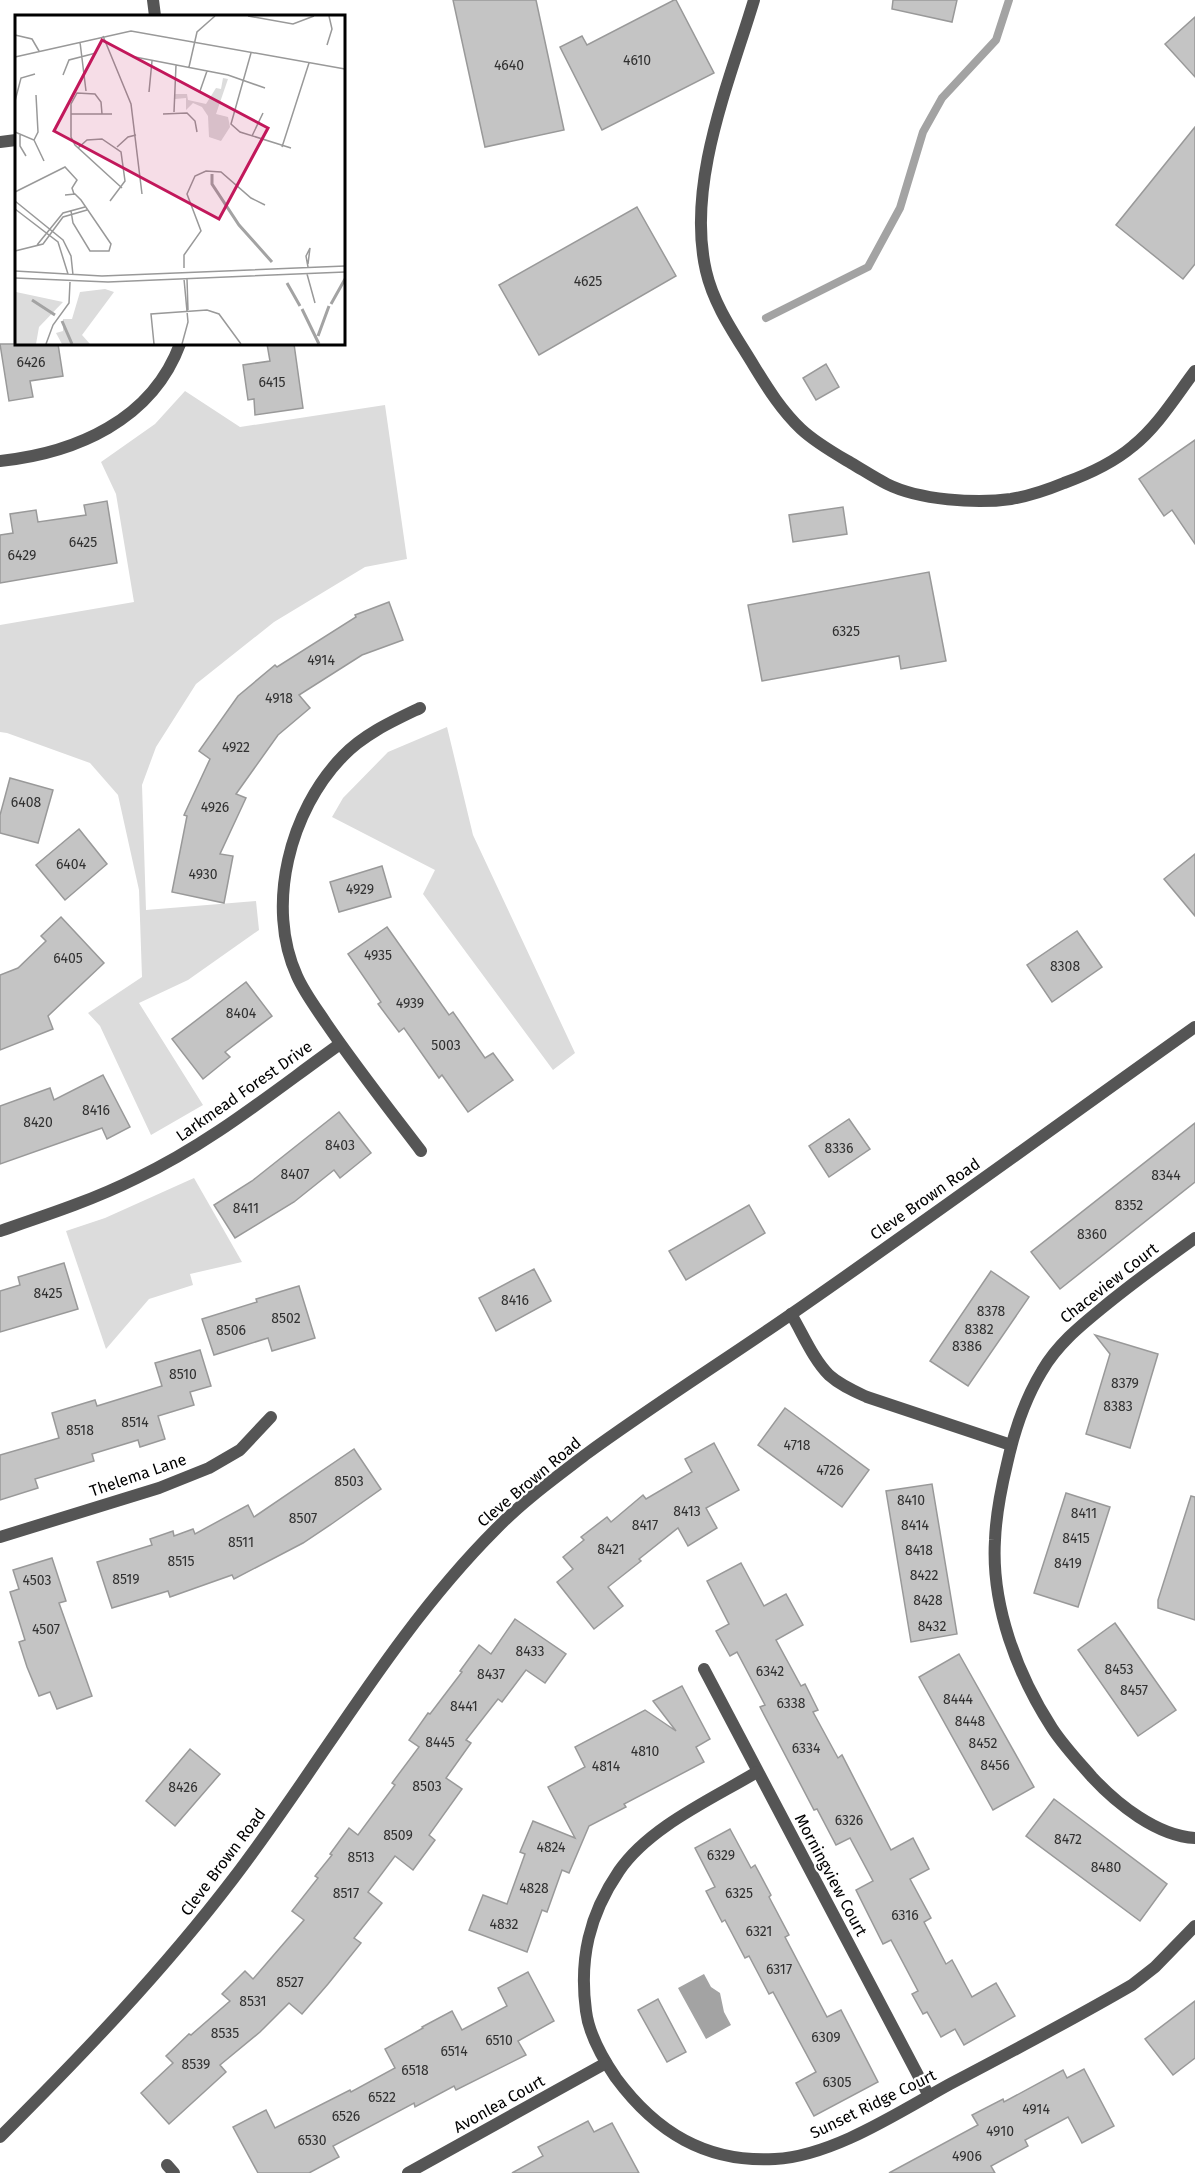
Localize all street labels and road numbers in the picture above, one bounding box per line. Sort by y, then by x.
street label: Larkmead Forest Drive [172,1037,316,1145]
street label: Cleve Brown Road [866,1154,984,1244]
street label: Chaceview Court [1056,1239,1162,1327]
street label: Cleve Brown Road [473,1433,585,1531]
street label: Thelema Lane [87,1450,189,1500]
street label: Cleve Brown Road [176,1805,270,1919]
street label: Morningview Court [791,1811,871,1940]
street label: Sunset Ridge Court [807,2065,939,2143]
street label: Avonlea Court [450,2071,548,2137]

